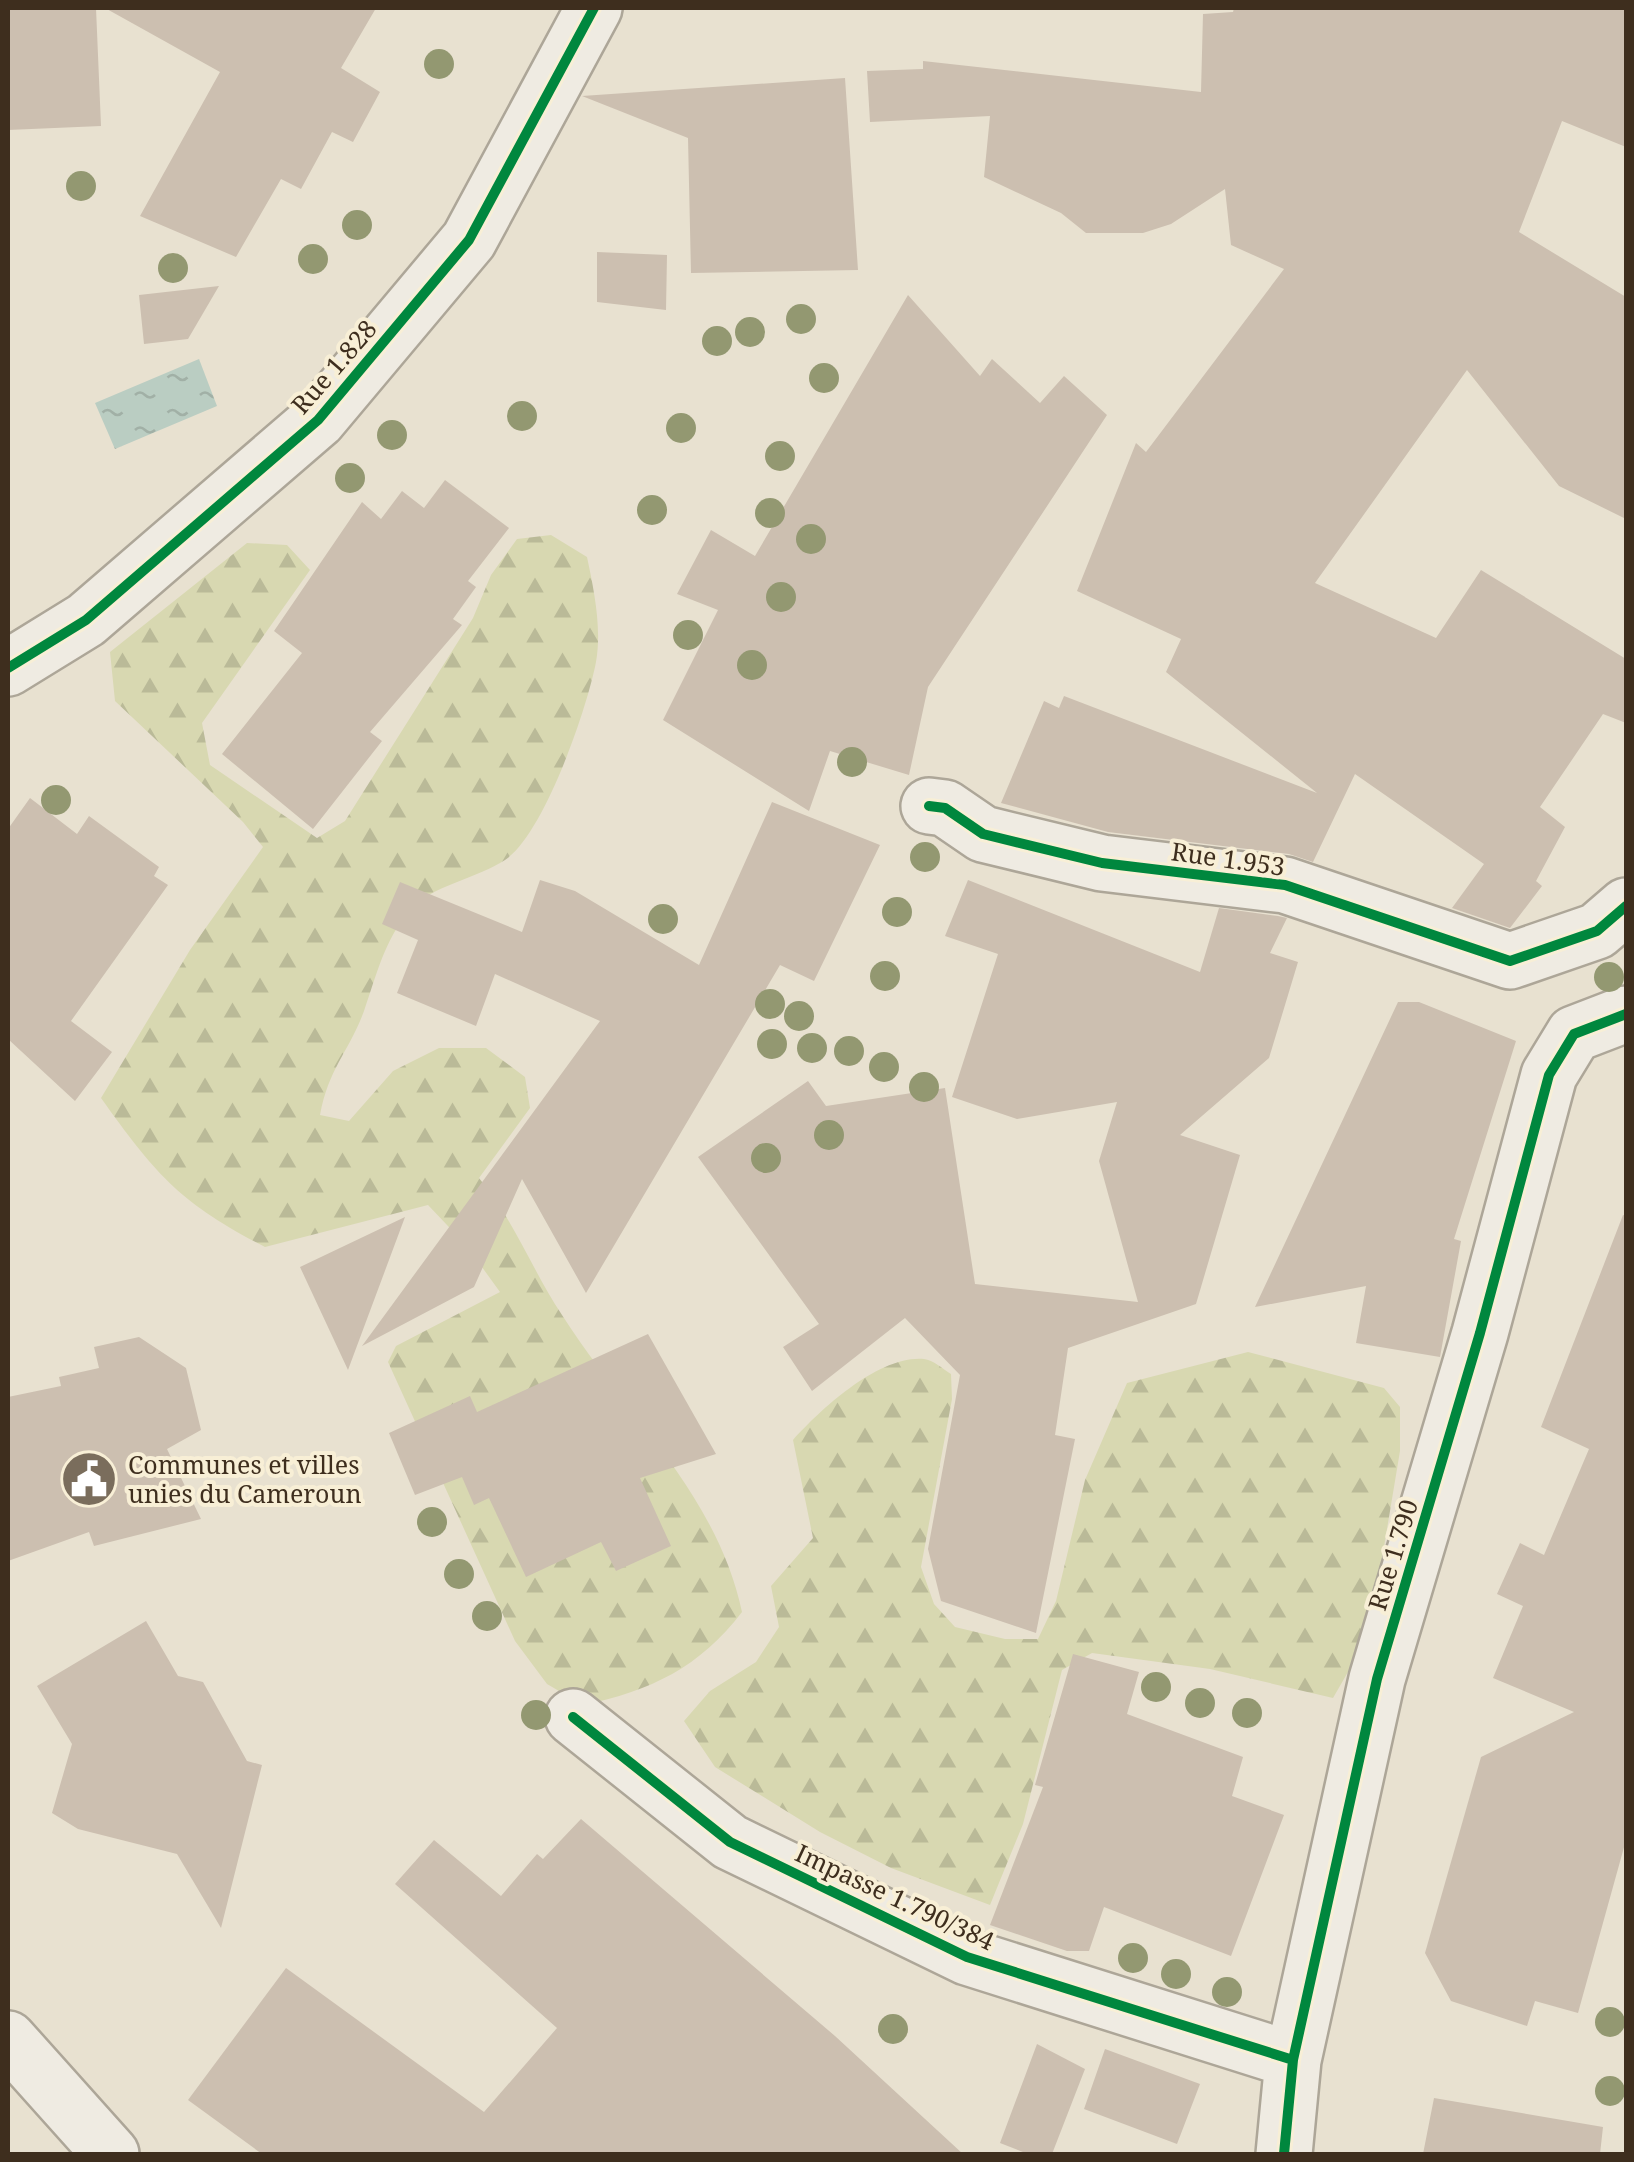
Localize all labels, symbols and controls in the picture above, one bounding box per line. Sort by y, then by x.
street label: Rue 1.828 [283,312,384,421]
street label: Rue 1.953 [1169,833,1287,883]
place label: Communes et villes unies du Cameroun [128,1447,362,1510]
public building icon: Communes et villes unies du Cameroun [59,1449,119,1509]
street label: Rue 1.790 [1359,1495,1425,1614]
street label: Impasse 1.790/384 [790,1835,1000,1957]

